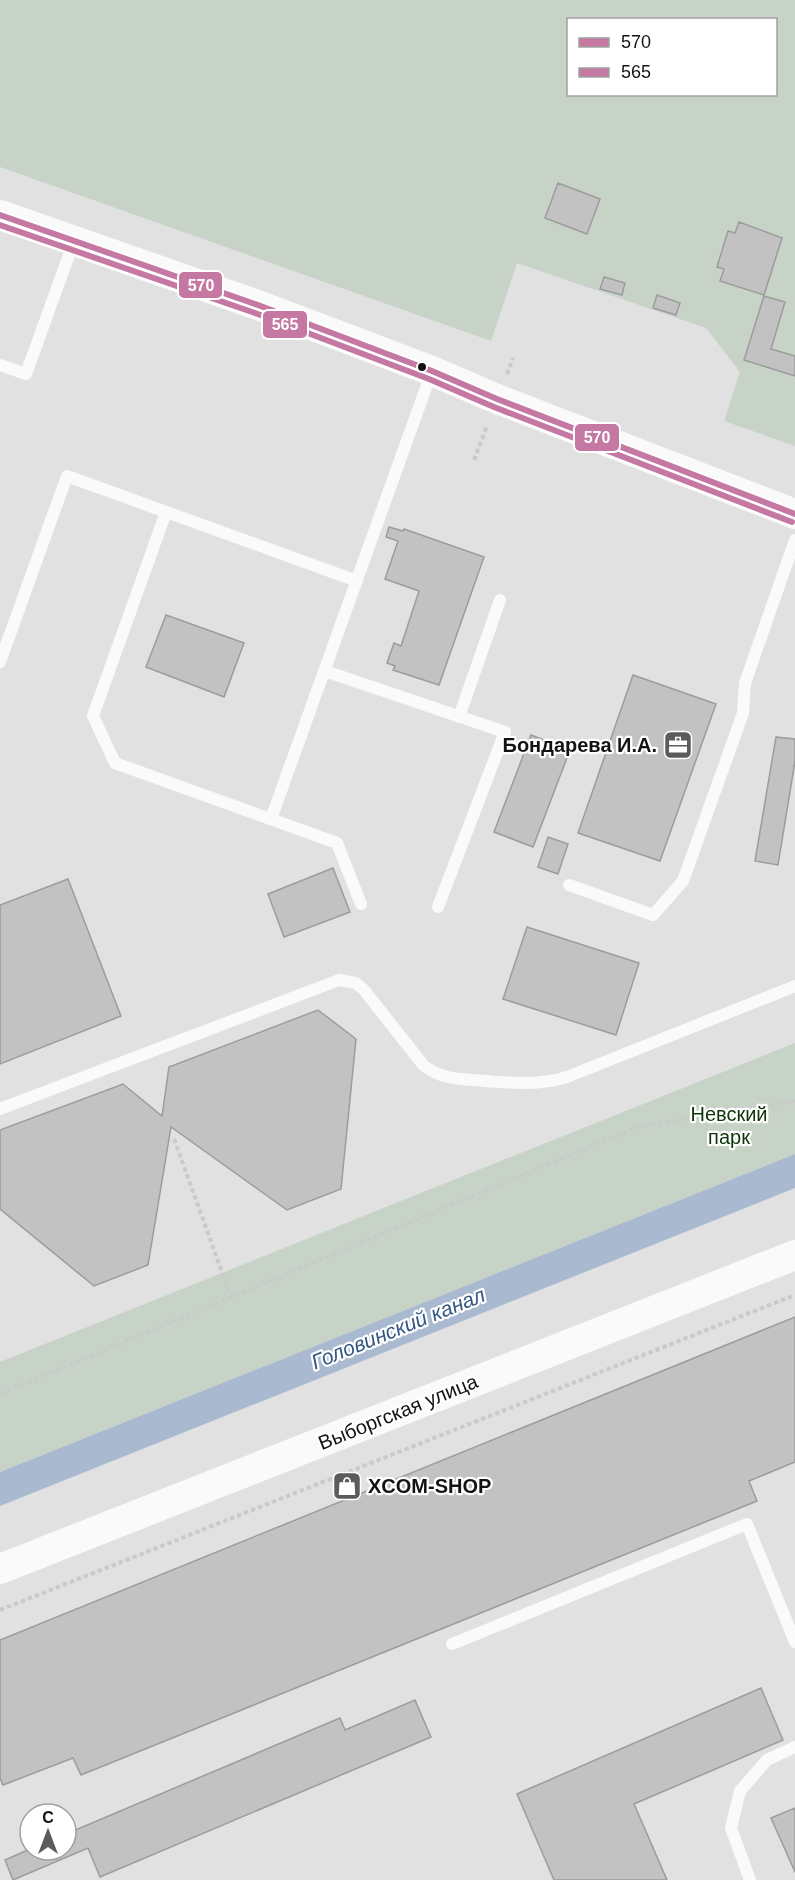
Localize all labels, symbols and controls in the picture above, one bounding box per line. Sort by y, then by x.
legend [567,18,777,96]
text: 570 [621,32,651,52]
text: 565 [621,62,651,82]
line badge: 570 [178,271,223,299]
text: 570 [188,277,214,294]
line badge: 565 [262,310,308,339]
text: 565 [272,316,298,333]
unlabelled marker [416,361,428,373]
line badge: 570 [574,423,620,452]
text: 570 [584,429,610,446]
office icon: Бондарева И.А. [662,729,694,761]
place label: Бондарева И.А. [503,734,657,756]
park label: Невский парк [690,1103,768,1148]
water label: Головинский канал [308,1283,488,1373]
street label: Выборгская улица [315,1370,482,1454]
shop icon: XCOM-SHOP [331,1470,363,1502]
place label: XCOM-SHOP [368,1475,491,1497]
north arrow [18,1802,78,1862]
text: С [42,1809,54,1826]

